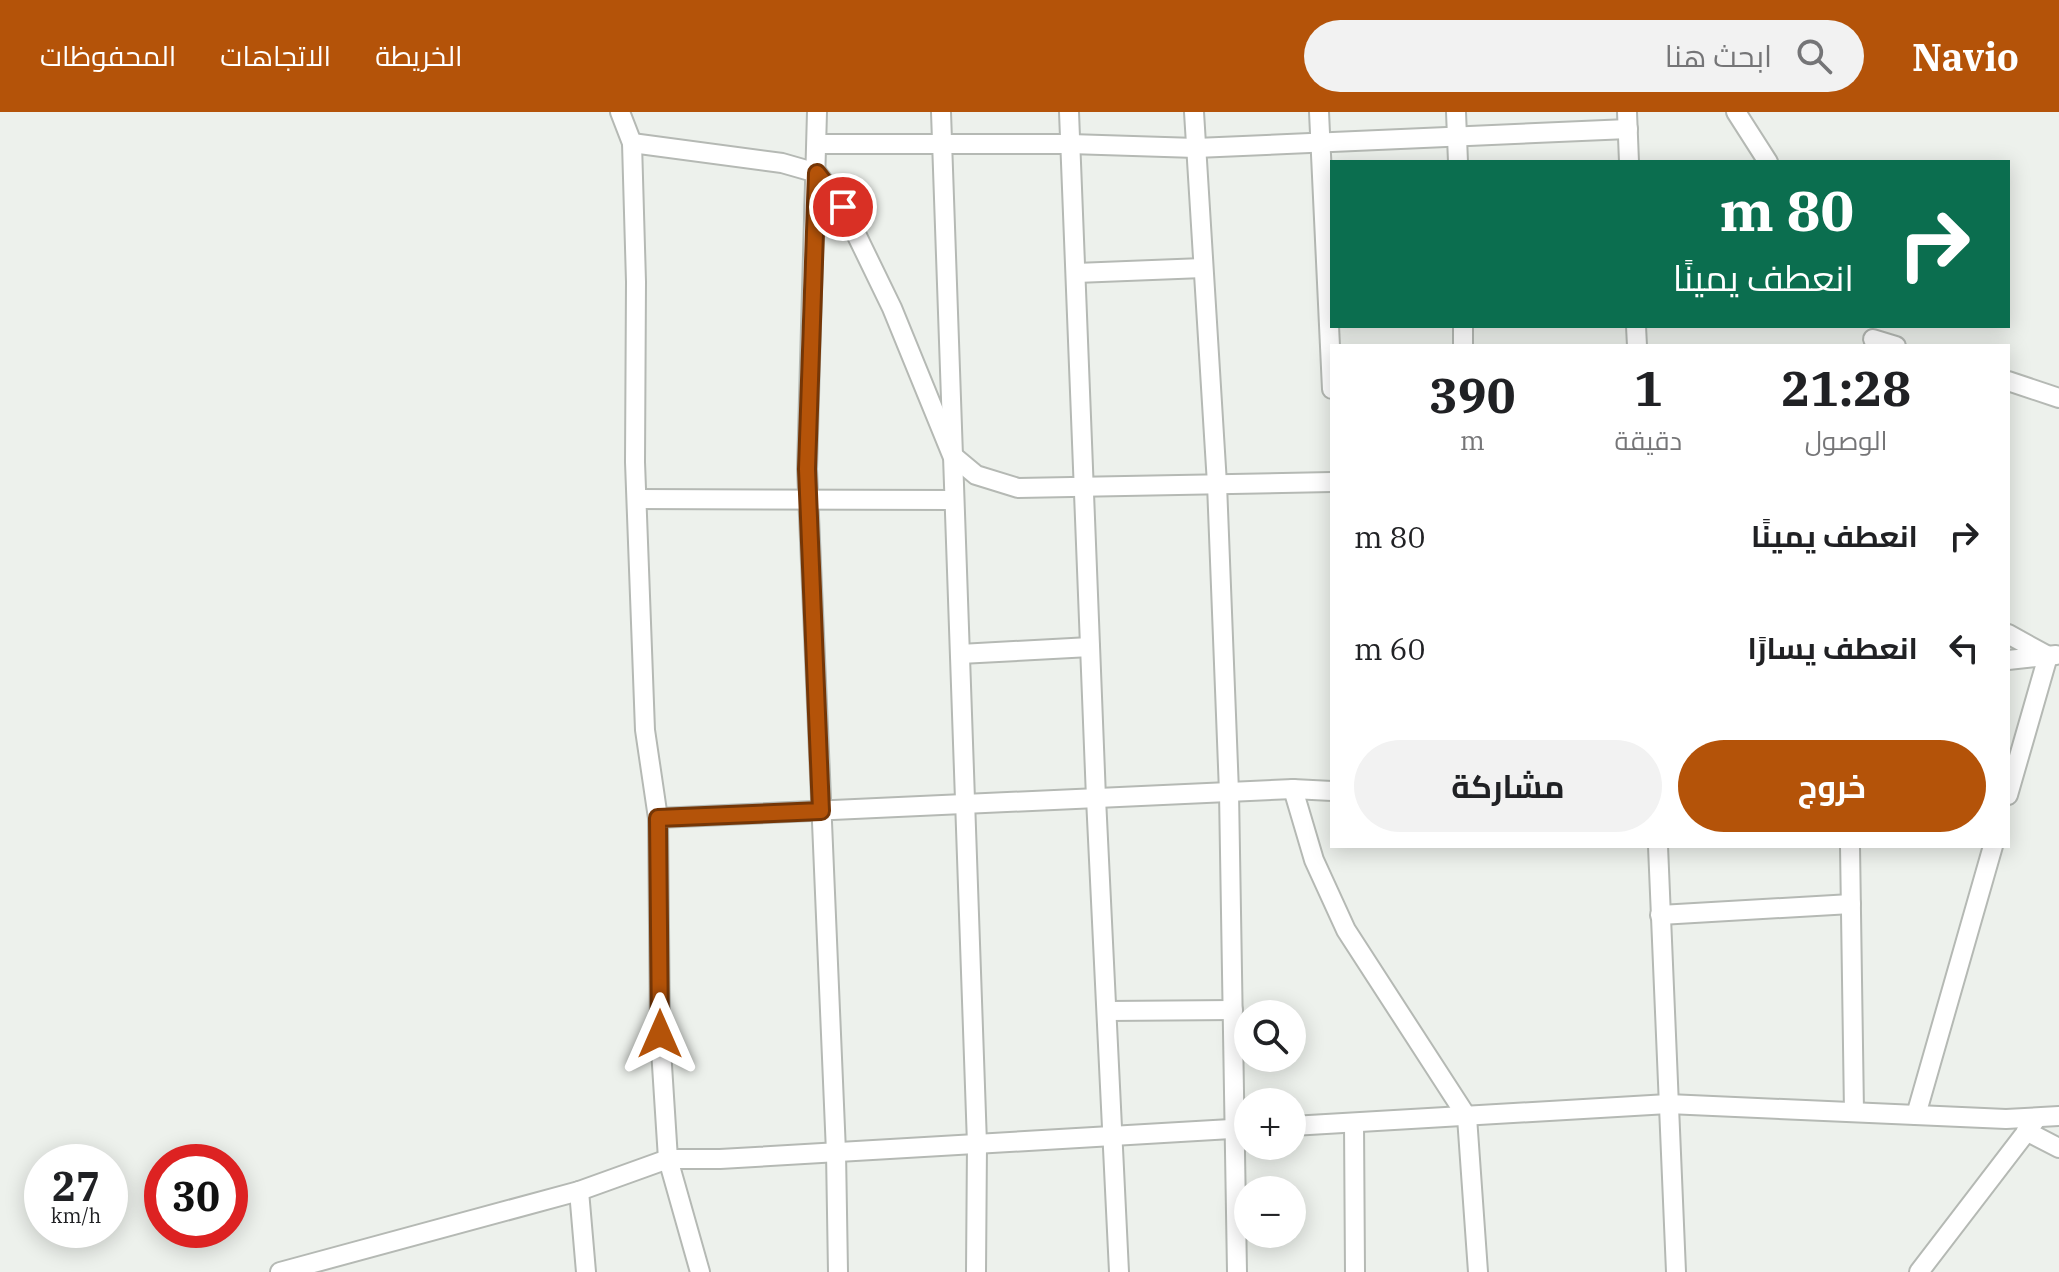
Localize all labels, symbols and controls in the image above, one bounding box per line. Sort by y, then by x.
search box [1304,20,1864,92]
text: Navio [1912,32,2019,81]
icon: search [1792,34,1836,78]
text: ابحث هنا [1665,36,1772,75]
text: المحفوظات [40,37,176,74]
text: الاتجاهات [220,37,331,74]
text: الخريطة [375,37,463,74]
pin [809,173,877,241]
text: 80 m [1719,174,1854,246]
icon: arrive [821,185,865,229]
icon: right [1882,192,1986,296]
text: انعطف يمينًا [1673,254,1854,301]
text: 1 [1634,357,1663,419]
text: 21:28 [1781,357,1911,419]
text: 390 [1429,364,1515,426]
text: m [1460,423,1485,457]
text: دقيقة [1615,423,1682,457]
text: الوصول [1805,423,1888,457]
icon: right [1942,514,1986,558]
text: انعطف يمينًا [1751,516,1918,555]
text: 80 m [1354,517,1426,556]
icon: left [1942,626,1986,670]
text: انعطف يسارًا [1747,628,1918,667]
text: 60 m [1354,629,1426,668]
button: مشاركة [1354,740,1662,832]
button: خروج [1678,740,1986,832]
position arrow [618,992,702,1076]
map controls [1234,1000,1306,1248]
button: search [1234,1000,1306,1072]
button: + [1234,1088,1306,1160]
speed limit sign: 30 [144,1144,248,1248]
text: 27 [52,1160,100,1212]
button: − [1234,1176,1306,1248]
text: km/h [51,1202,101,1229]

